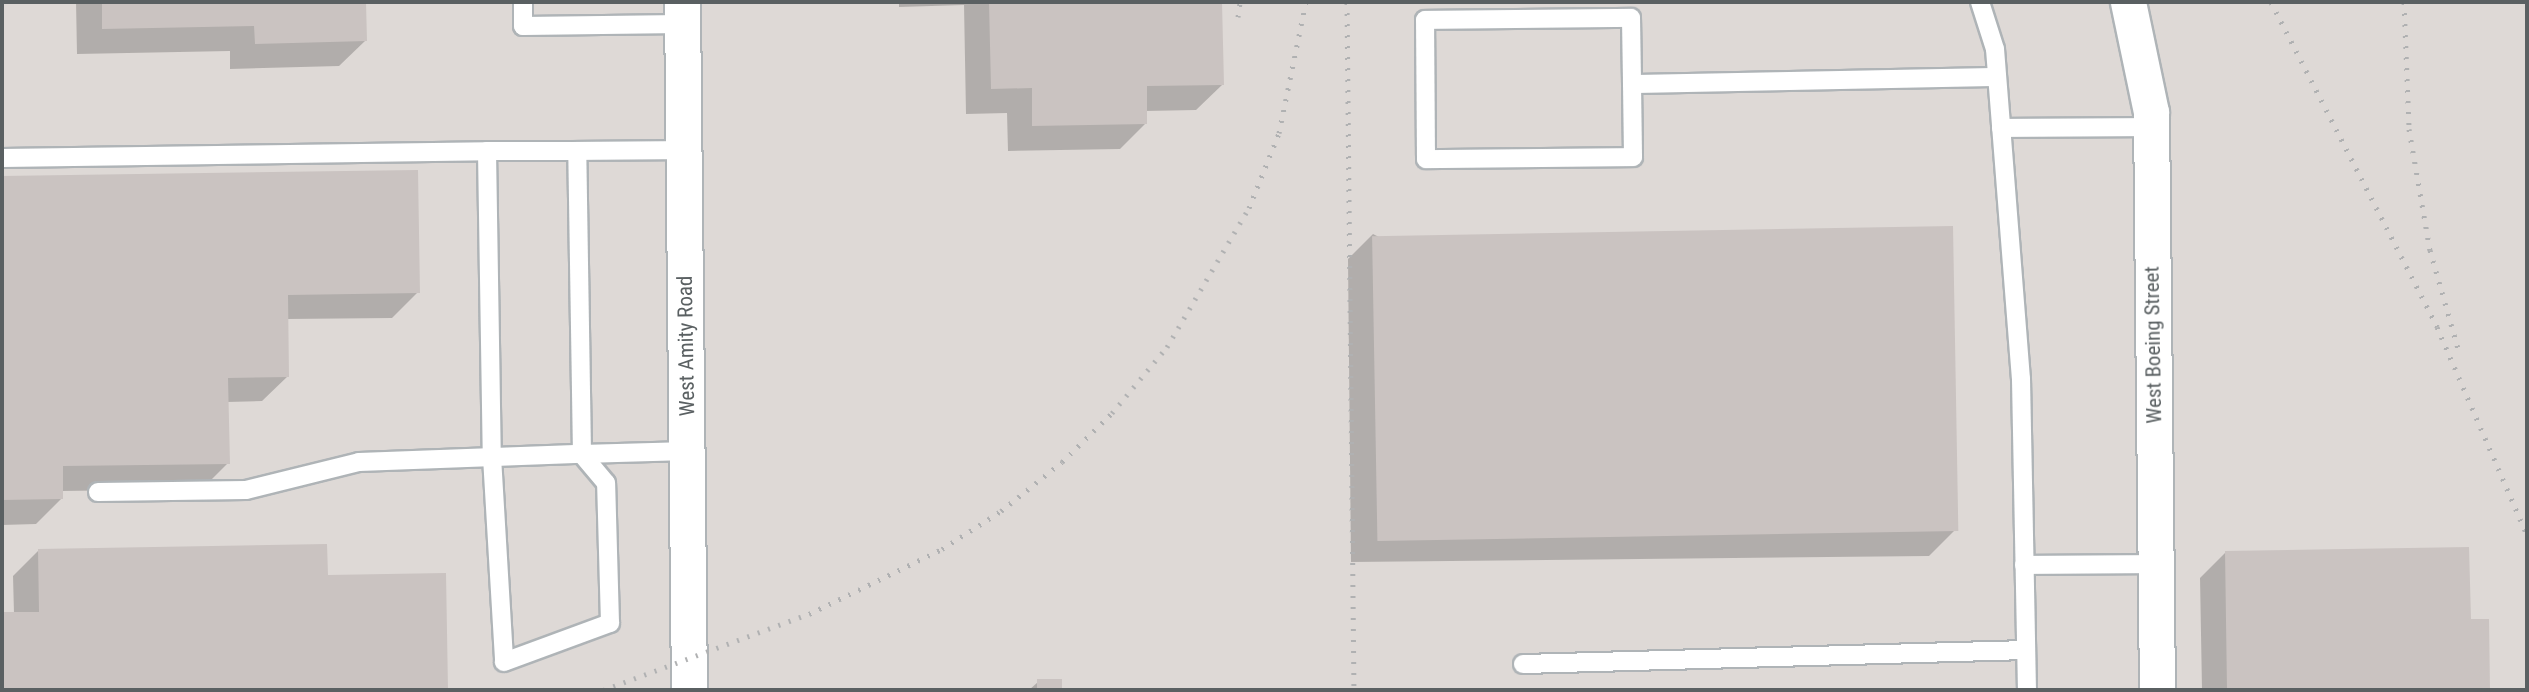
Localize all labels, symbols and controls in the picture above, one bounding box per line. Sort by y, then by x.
street label: West Boeing Street [2139,266,2167,424]
street label: West Amity Road [672,275,700,417]

